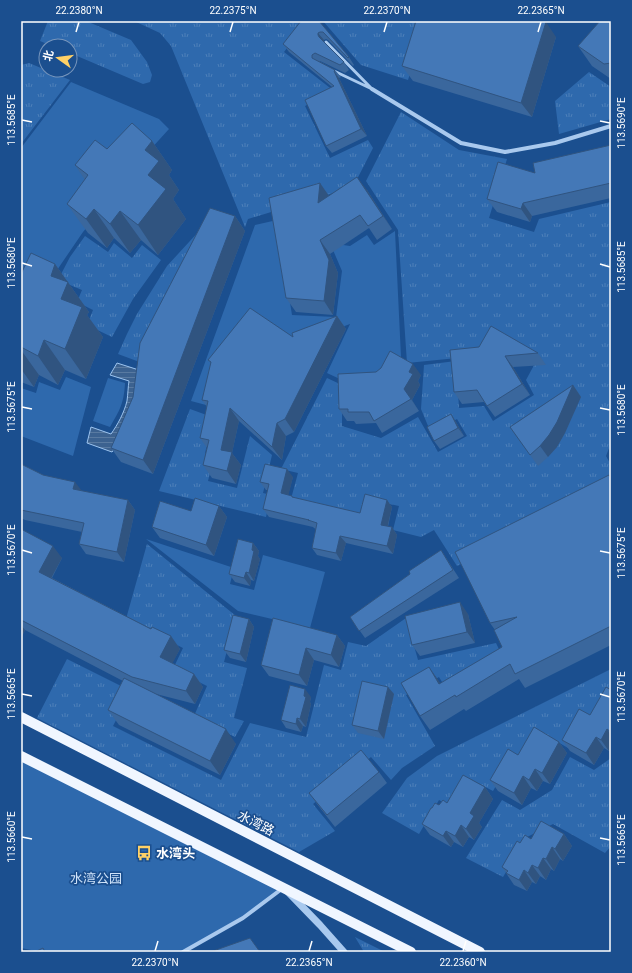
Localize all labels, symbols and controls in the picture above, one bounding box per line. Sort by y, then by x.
text: 22.2380°N [55,5,103,16]
text: 22.2375°N [209,5,257,16]
text: 22.2370°N [363,5,411,16]
text: 22.2365°N [517,5,565,16]
north arrow [38,38,78,78]
text: 北 [41,49,56,63]
text: 113.5685°E [6,94,17,146]
text: 113.5690°E [616,97,627,149]
text: 113.5680°E [6,237,17,289]
text: 113.5685°E [616,241,627,293]
text: 113.5675°E [6,381,17,433]
text: 113.5680°E [616,384,627,436]
text: 113.5670°E [6,524,17,576]
text: 113.5675°E [616,527,627,579]
text: 113.5665°E [6,668,17,720]
text: 113.5670°E [616,671,627,723]
street label: 水湾路 [235,807,277,839]
text: 113.5660°E [6,811,17,863]
text: 113.5665°E [616,814,627,866]
bus stop icon: 水湾头 [135,844,153,862]
place label: 水湾头 [156,846,195,861]
park label: 水湾公园 [70,871,122,886]
text: 22.2370°N [131,957,179,968]
text: 22.2365°N [285,957,333,968]
text: 22.2360°N [439,957,487,968]

